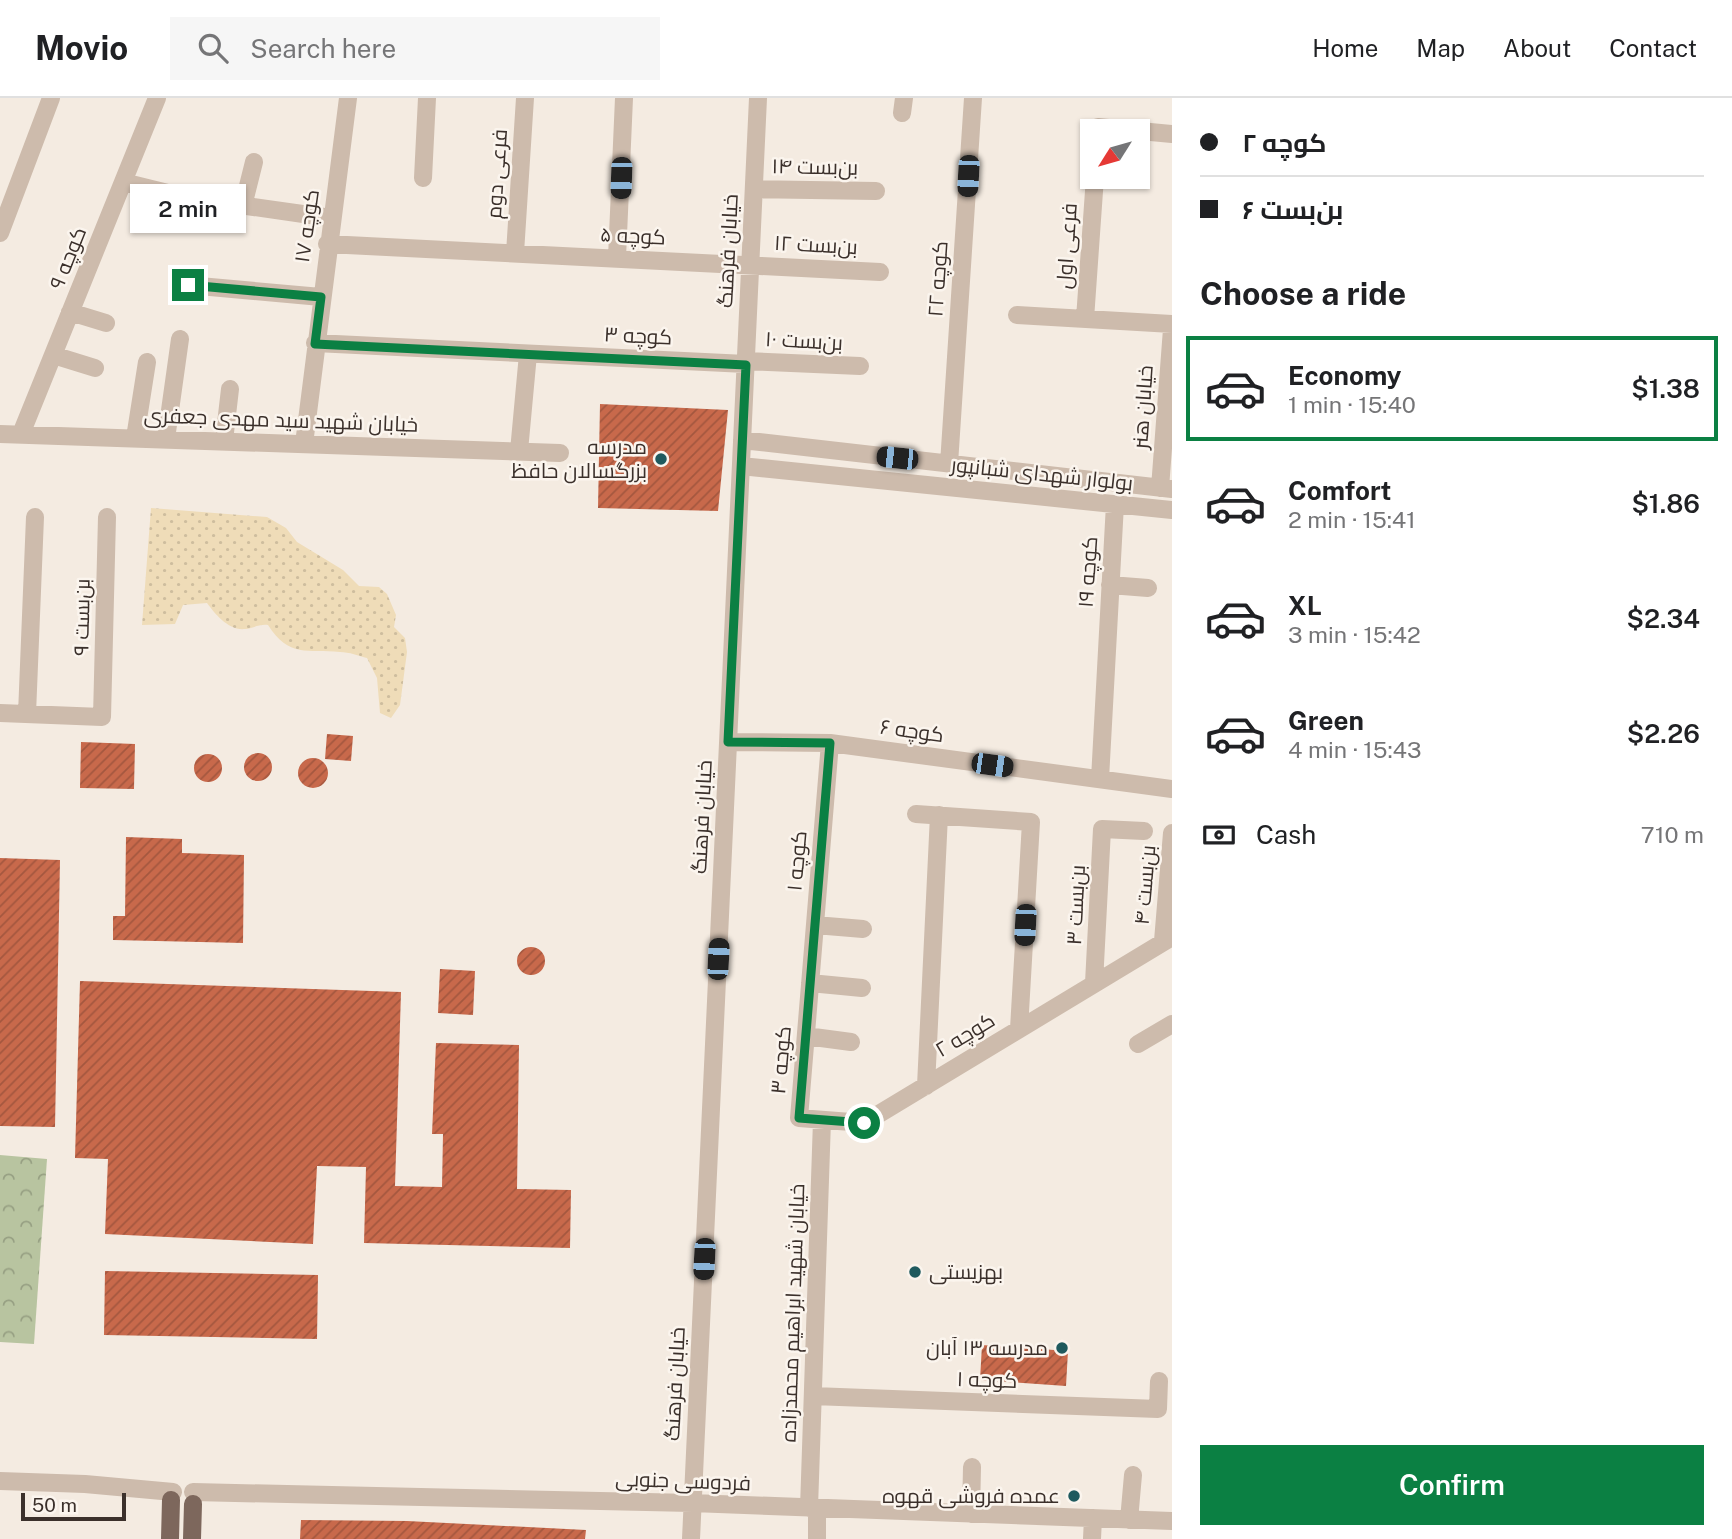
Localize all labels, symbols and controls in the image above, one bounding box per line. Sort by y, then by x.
search box [170,17,660,80]
text: Movio [35,29,128,67]
icon: search [194,29,232,67]
text: Search here [250,33,396,64]
text: Home [1312,34,1378,62]
text: Map [1416,34,1465,62]
text: About [1503,34,1571,62]
text: Contact [1609,34,1697,62]
north arrow [1080,119,1150,189]
map controls [1080,119,1150,189]
text: کوچه ۲ [1242,127,1327,158]
street label: فرعی دوم [481,128,514,220]
street label: بن‌بست ۱۴ [771,153,859,181]
car [957,154,980,198]
car [610,157,633,199]
callout: 2 min [130,184,246,232]
street label: کوچه ۱۷ [289,188,326,264]
street label: خیابان فرهنگ [712,193,744,309]
text: بن‌بست ۶ [1242,194,1343,225]
text: 2 min [158,195,218,222]
street label: فرعی اول [1051,202,1083,290]
street label: کوچه ۵ [599,221,666,252]
street label: کوچه ۹ [44,223,93,293]
street label: بن‌بست ۱۲ [773,230,859,260]
street label: کوچه ۲۲ [922,240,955,318]
route end [172,269,204,301]
text: Choose a ride [1200,275,1406,312]
street label: کوچه ۳ [603,321,673,352]
street label: بن‌بست ۱۰ [764,326,844,356]
icon: car [1204,357,1267,420]
text: Economy [1288,360,1401,391]
street label: خیابان هنر [1127,364,1159,451]
text: $1.38 [1631,373,1700,404]
text: 1 min · 15:40 [1288,391,1416,418]
street label: خیابان شهید سید مهدی جعفری [143,402,419,438]
place label: مدرسه بزرگسالان حافظ [511,434,647,484]
car [876,445,919,471]
marker: مدرسه بزرگسالان حافظ [653,451,669,467]
street label: بولوار شهدای شبانپور [949,451,1134,497]
icon: car [1204,472,1267,535]
text: Comfort [1288,475,1391,506]
text: $1.86 [1631,488,1700,519]
text: 2 min · 15:41 [1288,506,1416,533]
street label: کوچه ۱۹ [1073,535,1104,609]
street label: بن‌بست ۹ [68,578,96,656]
icon: car [1204,587,1267,650]
text: XL [1288,590,1322,621]
text: $2.34 [1626,603,1700,634]
text: 3 min · 15:42 [1288,621,1421,648]
icon: car [1204,702,1267,765]
text: Green [1288,705,1364,736]
street label: کوچه ۶ [878,714,946,749]
text: $2.26 [1627,718,1700,749]
text: 4 min · 15:43 [1288,736,1421,763]
car [970,752,1015,778]
street label: خیابان فرهنگ [686,759,718,875]
icon: cash [1200,816,1238,854]
text: Cash [1256,819,1316,850]
text: 710 m [1641,821,1704,848]
street label: کوچه ۱ [781,830,814,892]
street label: بن‌بست ۴ [1129,844,1161,926]
street label: بن‌بست ۳ [1061,864,1091,946]
car [1014,903,1037,947]
car [707,937,730,981]
street label: کوچه ۲ [930,1007,1000,1064]
street label: کوچه ۳ [765,1025,798,1095]
route start [848,1107,880,1139]
street label: خیابان شهید ابراهیم محمدزاده [775,1183,812,1443]
car [693,1237,716,1281]
place label: بهزیستی [929,1259,1003,1285]
marker: بهزیستی [907,1264,923,1280]
street label: خیابان فرهنگ [659,1326,691,1442]
place label: مدرسه ۱۳ آبان [926,1335,1048,1361]
marker: مدرسه ۱۳ آبان [1054,1340,1070,1356]
street label: کوچه ۱ [956,1366,1018,1395]
button: Confirm [1200,1445,1704,1525]
street label: فردوسی جنوبی [615,1466,751,1496]
place label: عمده فروشی قهوه [882,1483,1060,1509]
marker: عمده فروشی قهوه [1066,1488,1082,1504]
scale bar [21,1490,126,1522]
text: 50 m [32,1494,77,1516]

